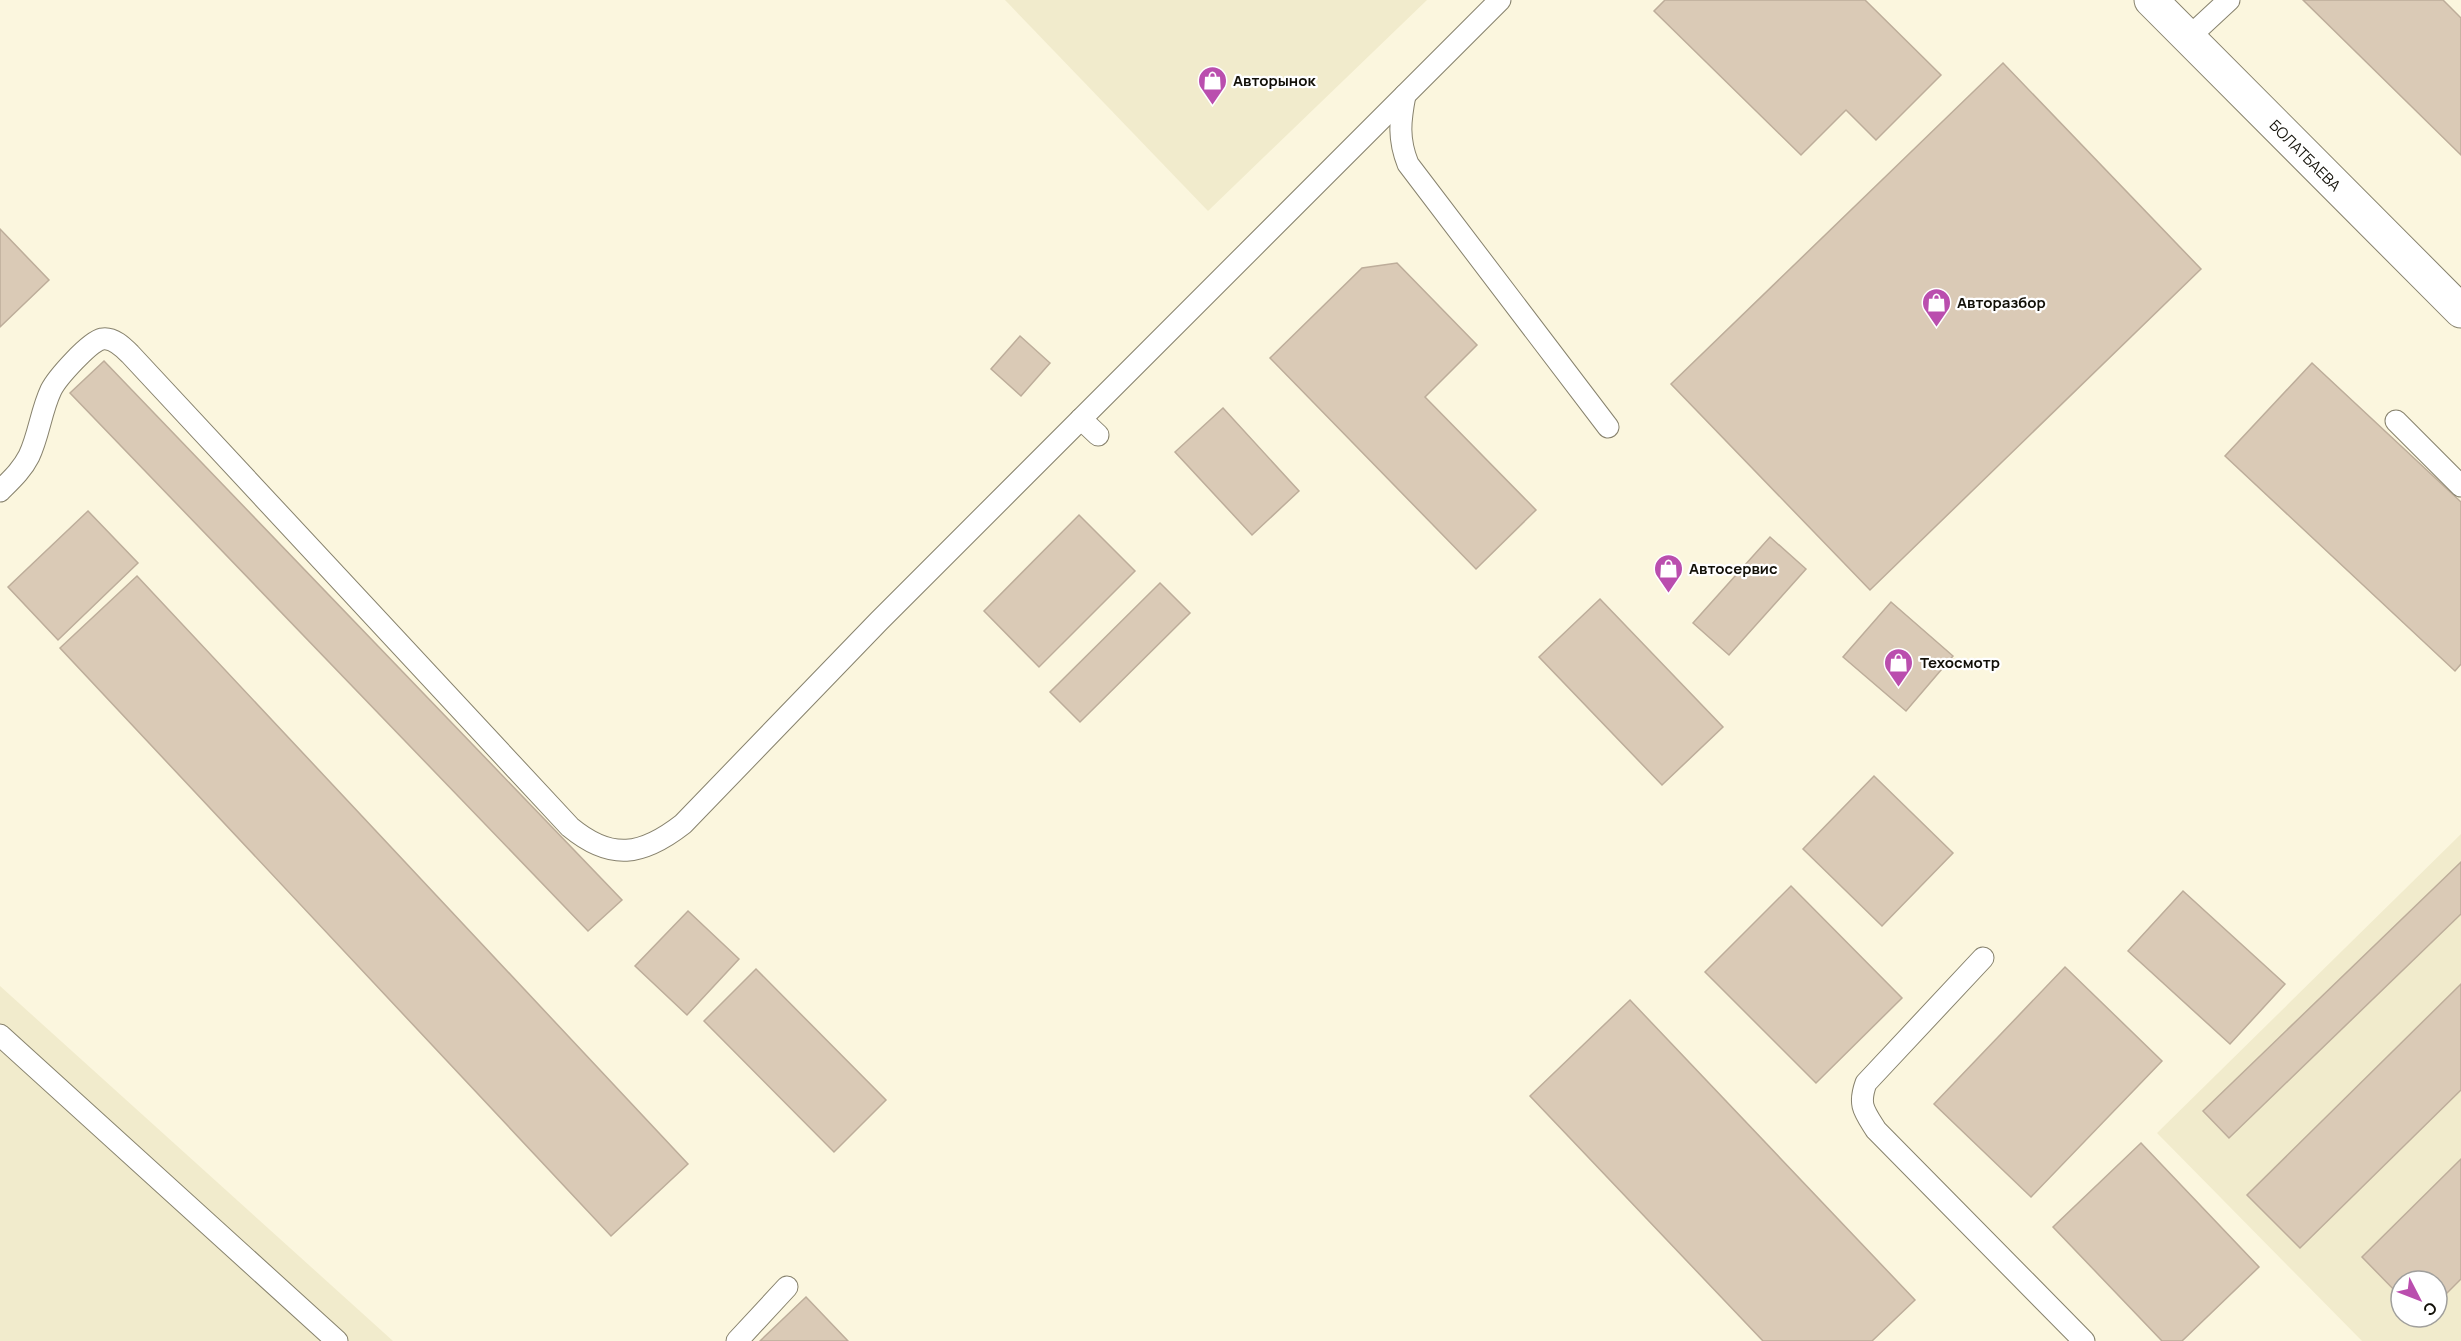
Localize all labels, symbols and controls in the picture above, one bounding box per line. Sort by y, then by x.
shop icon: Авторынок [1196,64,1228,106]
place label: Авторынок [1233,70,1316,91]
street label: БОЛАТБАЕВА [2265,115,2346,196]
shop icon: Авторазбор [1920,286,1952,328]
place label: Авторазбор [1957,292,2046,313]
shop icon: Автосервис [1652,552,1684,594]
place label: Автосервис [1689,558,1778,579]
shop icon: Техосмотр [1883,646,1915,688]
place label: Техосмотр [1920,652,2000,673]
north arrow [2389,1269,2449,1329]
text: С [2418,1297,2442,1321]

